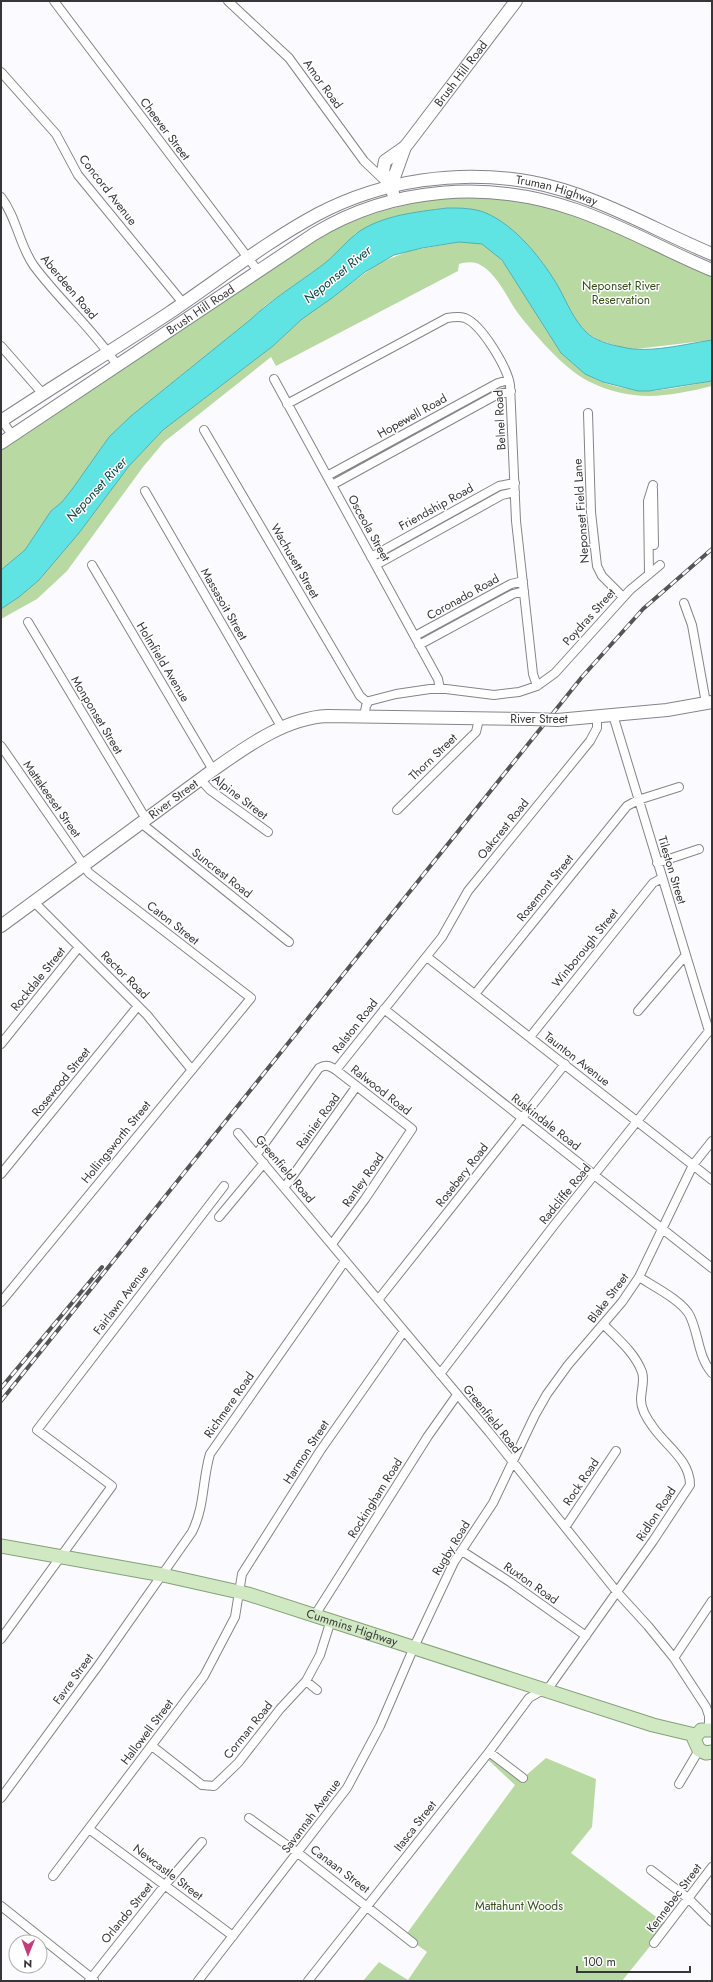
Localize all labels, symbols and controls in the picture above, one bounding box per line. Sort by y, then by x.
street label: Brush Hill Road [430,37,492,110]
street label: Amor Road [299,55,347,113]
street label: Cheever Street [135,94,195,164]
street label: Concord Avenue [75,151,141,229]
street label: Truman Highway [515,171,601,211]
water label: Neponset River [299,241,376,308]
street label: Aberdeen Road [36,251,102,323]
park label: Neponset River Reservation [582,277,661,309]
street label: Brush Hill Road [163,280,238,339]
street label: Hopewell Road [374,389,450,443]
street label: Belnel Road [489,389,511,451]
water label: Neponset River [61,452,132,526]
street label: Neponset Field Lane [568,458,594,564]
street label: Friendship Road [395,479,477,535]
street label: Osceola Street [343,491,395,565]
street label: Wachusett Street [266,520,324,602]
street label: Massasoit Street [196,565,252,643]
street label: Coronado Road [424,570,502,624]
street label: Poydras Street [558,584,620,650]
street label: Holmfield Avenue [132,619,194,705]
street label: Monponset Street [67,672,128,758]
street label: River Street [510,710,568,728]
street label: Thorn Street [405,729,461,785]
street label: Mattakeeset Street [19,757,85,841]
street label: Alpine Street [208,770,272,824]
street label: River Street [145,775,202,823]
street label: Oakcrest Road [473,795,533,863]
street label: Tileston Street [653,834,691,906]
street label: Suncrest Road [188,844,256,902]
street label: Rosemont Street [512,851,578,925]
street label: Caton Street [143,897,203,949]
street label: Winborough Street [548,905,623,991]
street label: Rockdale Street [6,943,70,1015]
street label: Rector Road [97,947,153,1003]
street label: Ralston Road [328,995,382,1057]
street label: Taunton Avenue [540,1027,614,1091]
street label: Rosewood Street [27,1044,95,1120]
street label: Ralwood Road [347,1061,415,1119]
street label: Rainier Road [292,1089,344,1153]
street label: Ruskindale Road [508,1089,584,1155]
street label: Hollingsworth Street [77,1097,155,1187]
street label: Greenfield Road [251,1131,319,1207]
street label: Rosebery Road [431,1139,493,1211]
street label: Ranley Road [338,1149,388,1211]
street label: Radcliffe Road [535,1160,595,1228]
street label: Fairlawn Avenue [89,1262,153,1338]
street label: Blake Street [583,1269,633,1327]
street label: Richmere Road [200,1368,258,1442]
street label: Greenfield Road [459,1381,525,1457]
street label: Harmon Street [279,1416,333,1487]
street label: Rockingham Road [343,1454,407,1542]
street label: Rock Road [559,1455,603,1509]
street label: Ridlon Road [632,1483,680,1545]
street label: Rugby Road [428,1517,474,1579]
street label: Ruxton Road [500,1557,562,1609]
street label: Cummins Highway [304,1604,401,1651]
street label: Favre Street [48,1650,98,1708]
street label: Hallowell Street [116,1695,178,1769]
street label: Corman Road [219,1697,277,1763]
street label: Savannah Avenue [277,1775,345,1857]
street label: Itasca Street [389,1797,441,1855]
street label: Newcastle Street [129,1840,207,1904]
street label: Canaan Street [306,1841,374,1897]
street label: Kennebec Street [642,1860,706,1936]
street label: Orlando Street [97,1878,157,1947]
park label: Mattahunt Woods [475,1897,563,1915]
north arrow [8,1934,48,1974]
scale bar [577,1948,690,1974]
text: 100 m [583,1953,616,1971]
text: N [23,1956,32,1972]

